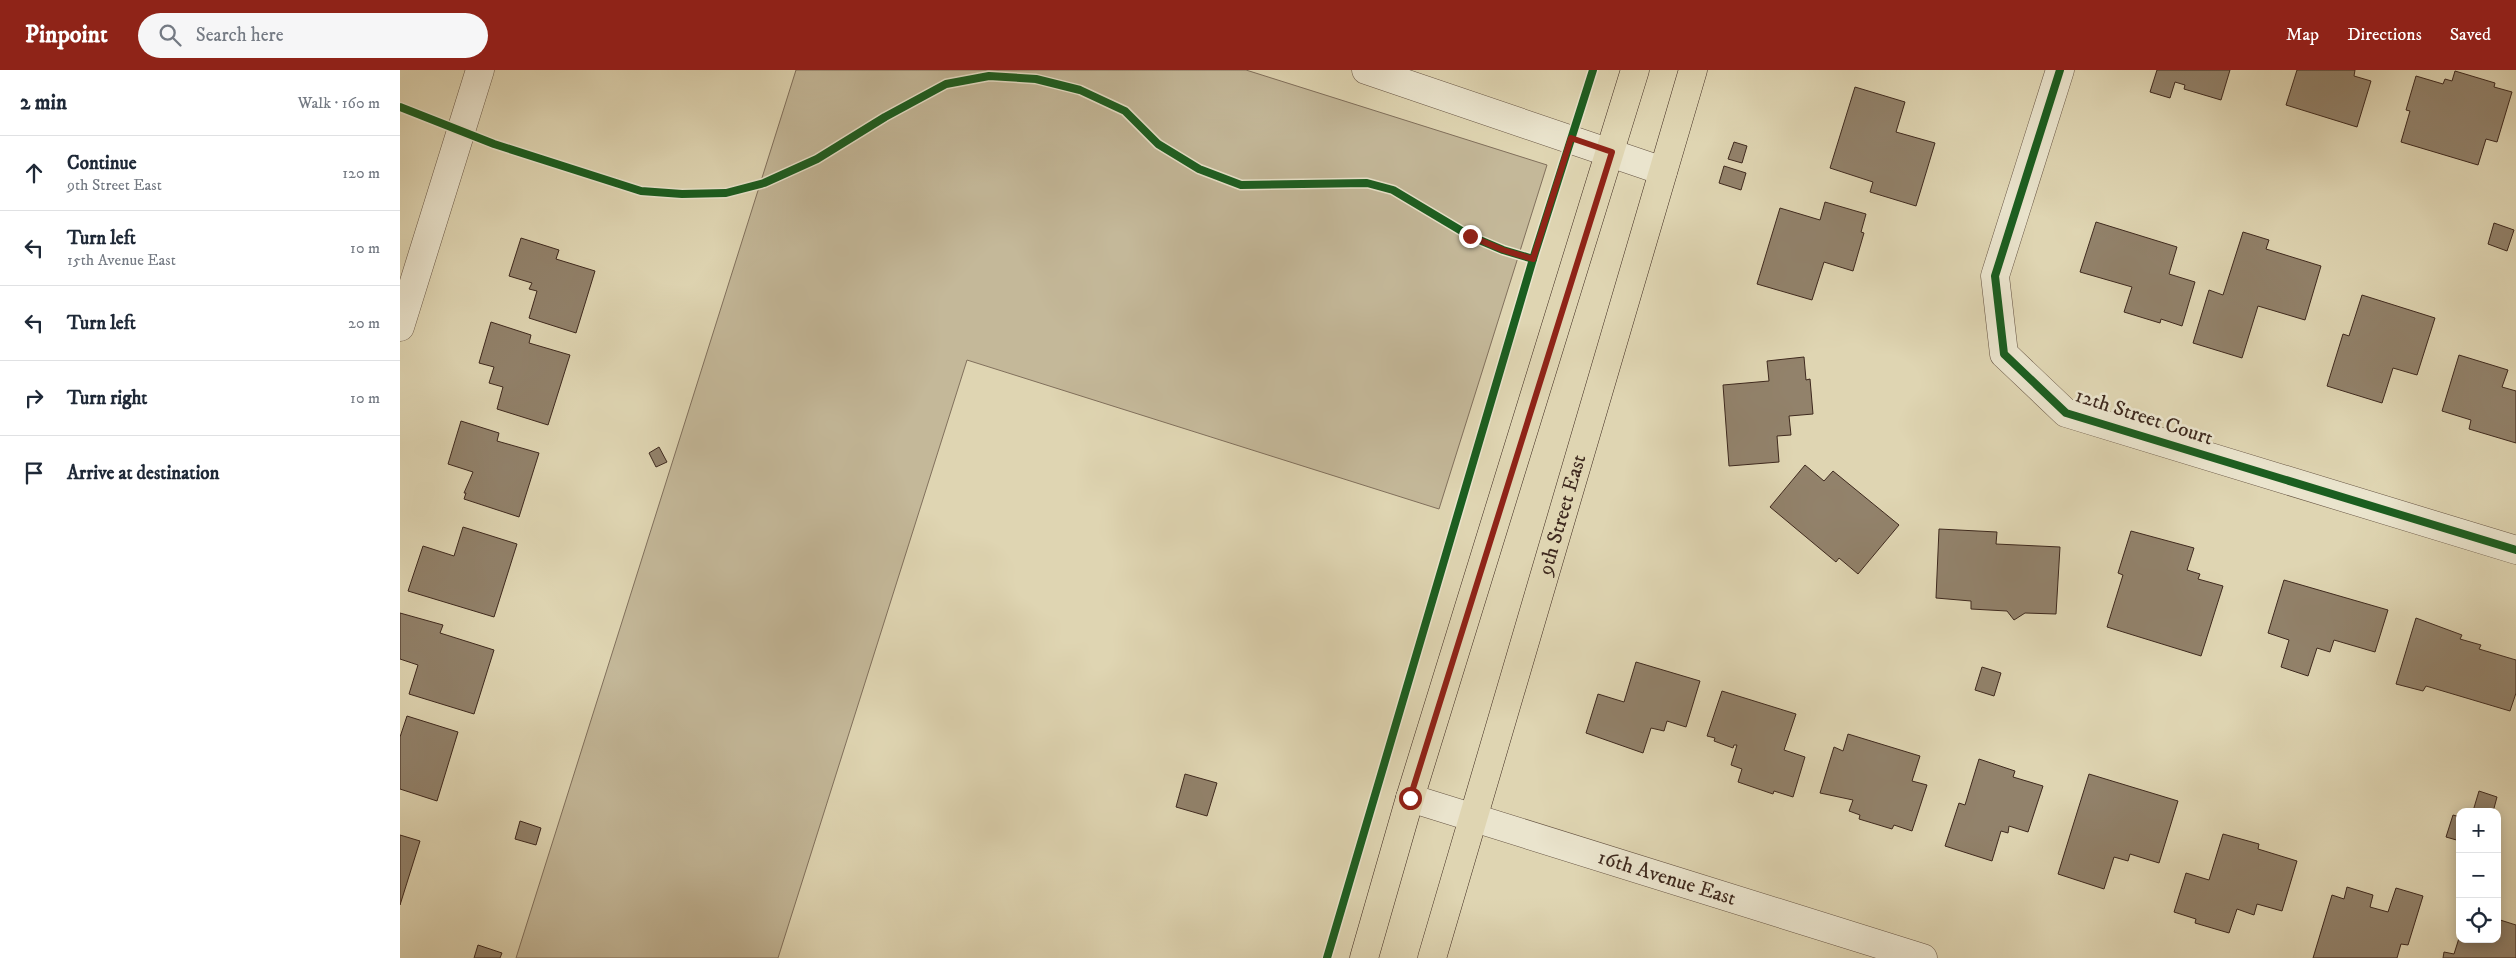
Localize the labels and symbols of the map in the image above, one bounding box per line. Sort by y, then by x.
route end [1459,225,1482,248]
street label: 12th Street Court [2072,382,2216,452]
street label: 9th Street East [1532,451,1592,579]
route start [1399,787,1422,810]
street label: 16th Avenue East [1594,844,1739,912]

